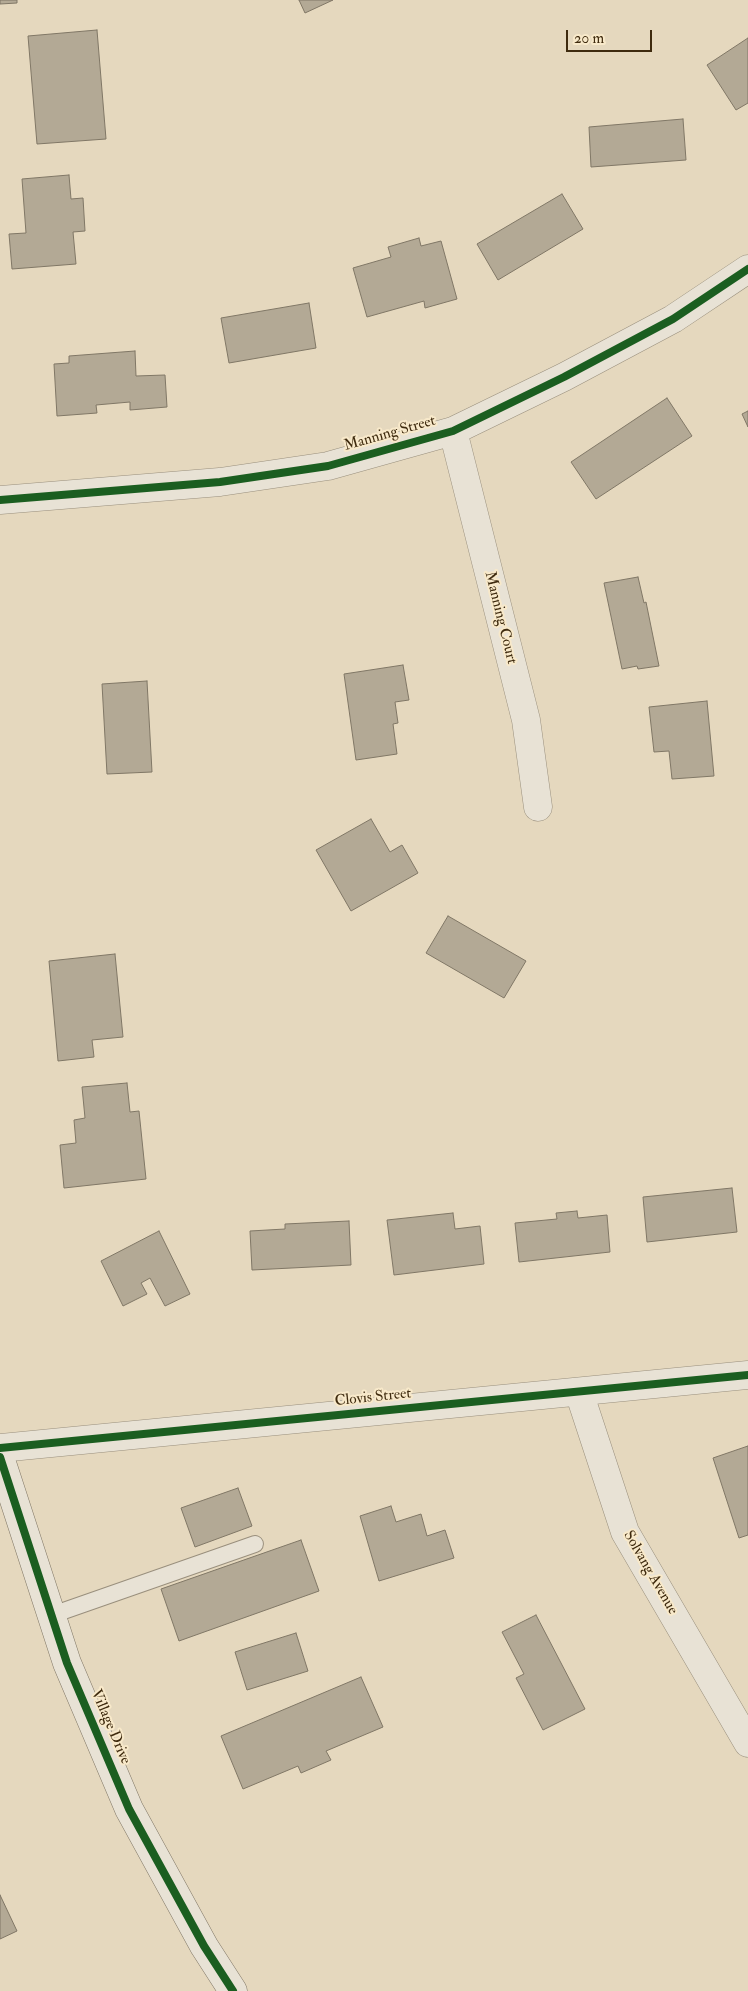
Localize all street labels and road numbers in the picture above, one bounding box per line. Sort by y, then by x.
street label: Manning Street [342,412,438,456]
street label: Manning Court [480,570,520,666]
street label: Clovis Street [334,1385,412,1411]
street label: Solvang Avenue [619,1528,681,1618]
street label: Village Drive [86,1687,134,1767]

